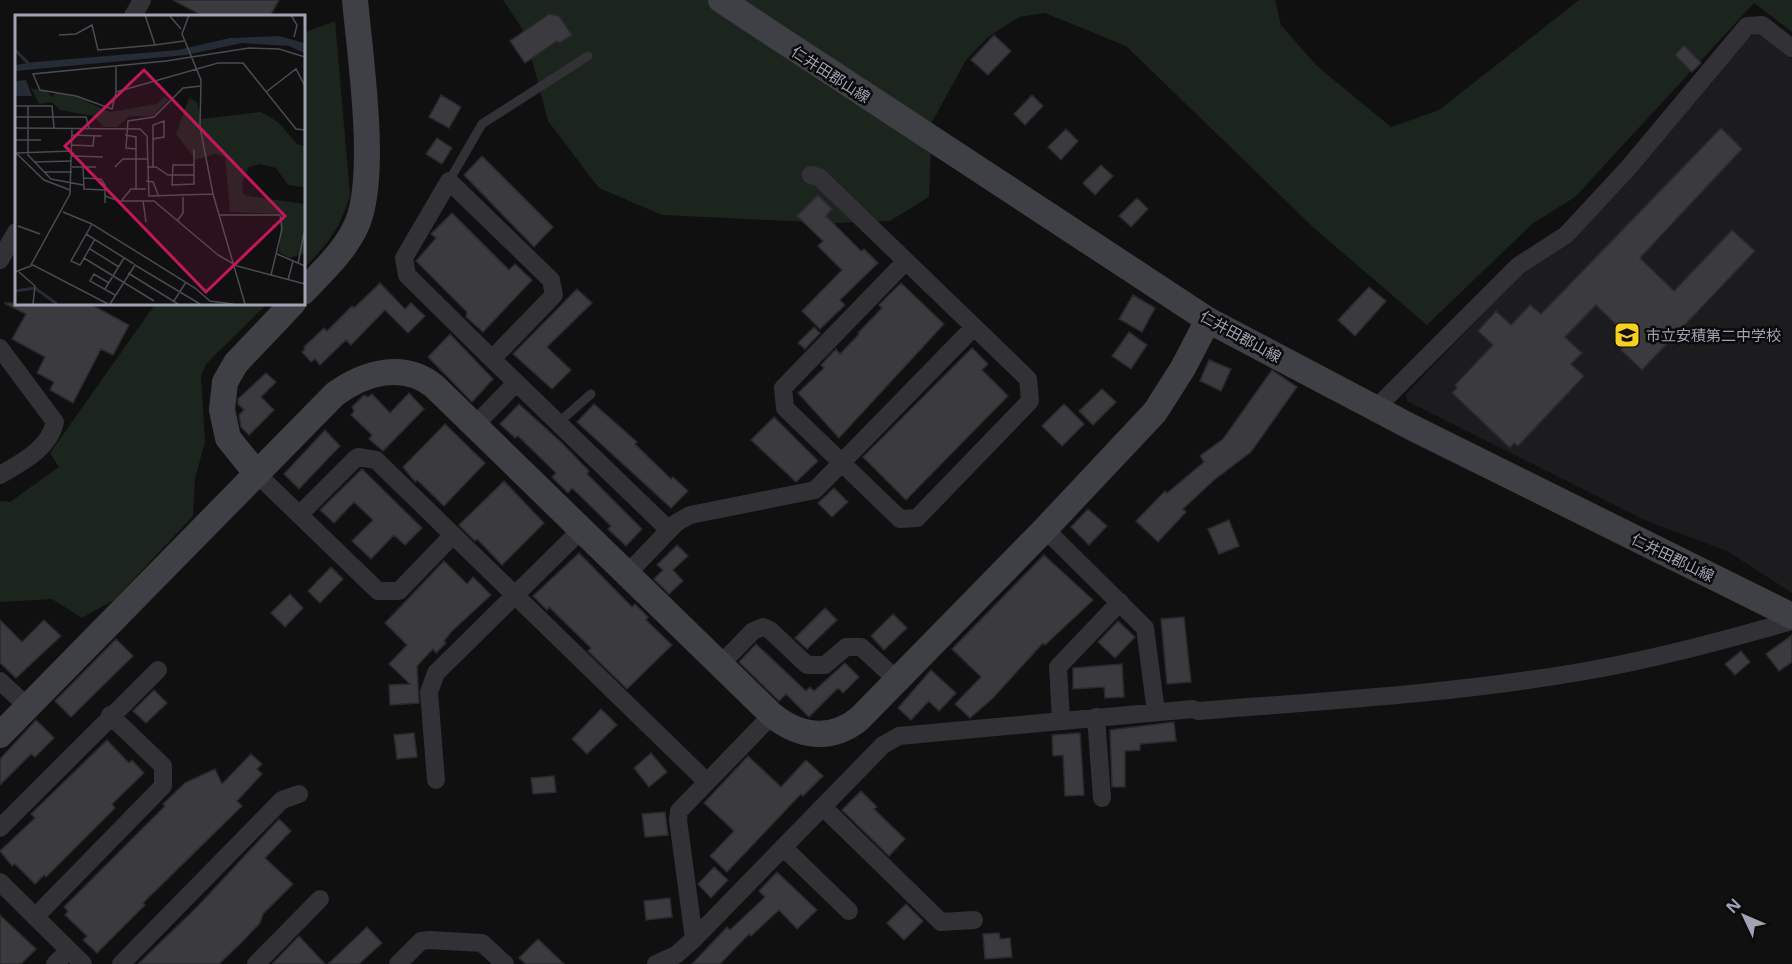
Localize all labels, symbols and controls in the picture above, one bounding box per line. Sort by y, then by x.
inset map [15,15,304,304]
street label: 仁井田郡山線 [788,41,874,107]
street label: 仁井田郡山線 [1197,305,1285,367]
school or university icon: 市立安積第二中学校 [1612,320,1642,350]
place label: 市立安積第二中学校 [1646,325,1781,345]
street label: 仁井田郡山線 [1628,528,1718,586]
north arrow [1714,886,1774,946]
text: N [1721,893,1746,918]

